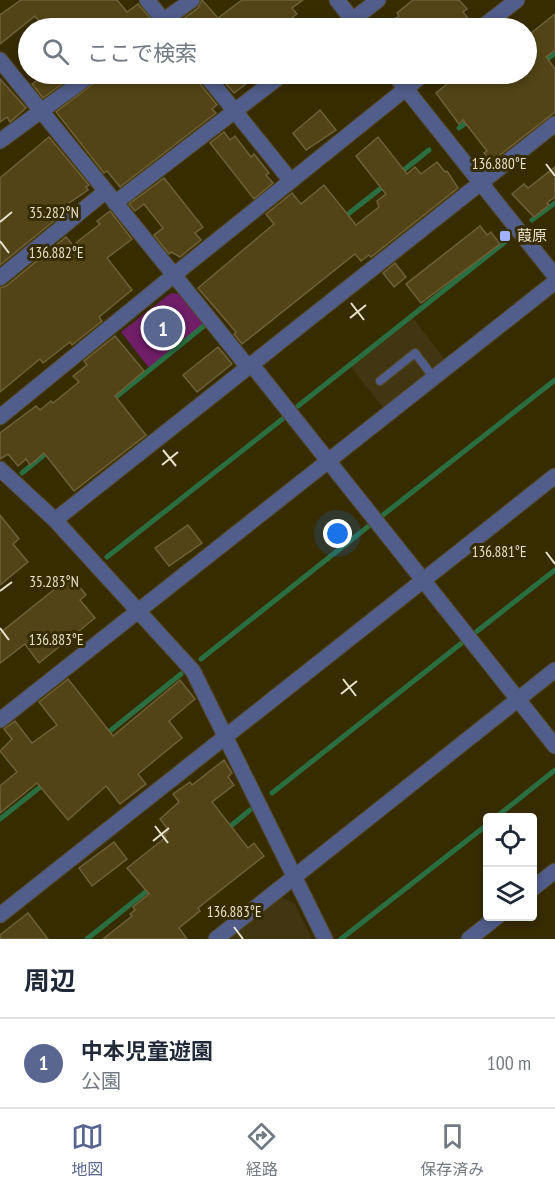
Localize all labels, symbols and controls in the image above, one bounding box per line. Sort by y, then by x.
search box [18,18,537,84]
icon: search [39,35,72,68]
text: ここで検索 [87,39,197,67]
text: 136.880°E [472,154,526,173]
text: 35.282°N [29,203,79,222]
place label: 葭原 [517,226,547,245]
marker: 葭原 [498,229,512,243]
text: 136.882°E [29,243,83,262]
pin: 1 [144,306,182,350]
your location [323,519,352,548]
text: 136.881°E [472,542,526,561]
text: 35.283°N [29,572,79,591]
text: 136.883°E [29,630,83,649]
map controls [483,813,537,921]
button: locate [483,813,537,867]
button: layers [483,867,537,921]
text: 136.883°E [207,902,261,921]
text: 周辺 [24,964,76,997]
text: 中本児童遊園 [81,1037,213,1065]
text: 1 [39,1050,48,1076]
text: 100 m [487,1050,531,1076]
text: 公園 [81,1068,121,1094]
tab: 地図 [71,1120,104,1180]
tab: 経路 [245,1120,278,1180]
tab: 保存済み [420,1120,484,1180]

